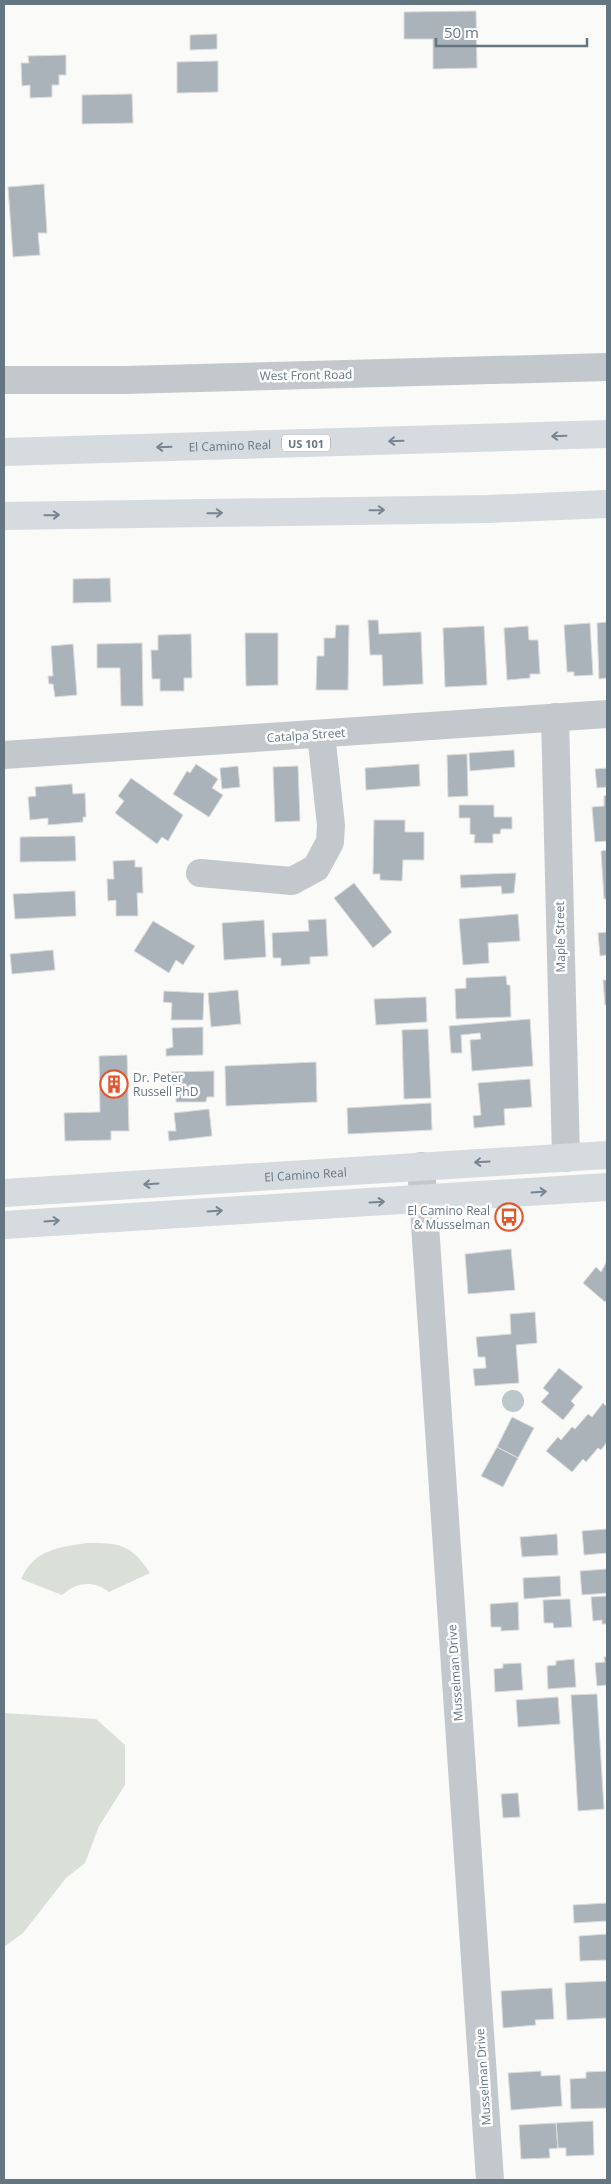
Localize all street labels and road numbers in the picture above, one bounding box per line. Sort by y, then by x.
street label: West Front Road [260,366,352,384]
road number: US 101 [282,434,330,452]
street label: El Camino Real [188,436,272,455]
street label: Catalpa Street [266,724,346,746]
street label: Maple Street [551,901,569,973]
street label: El Camino Real [264,1163,347,1185]
street label: Musselman Drive [443,1624,467,1722]
street label: Musselman Drive [471,2028,495,2126]

